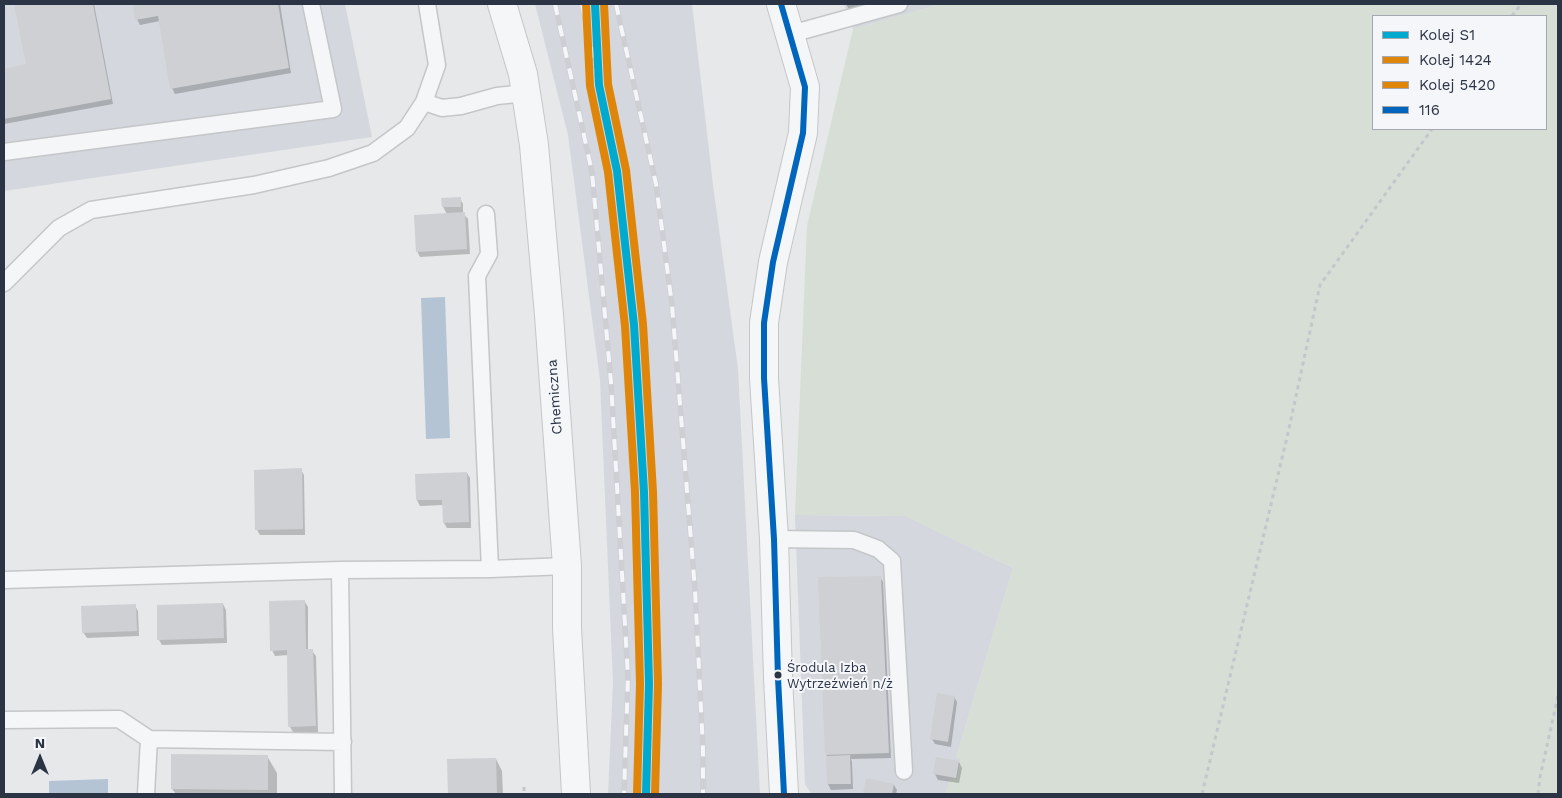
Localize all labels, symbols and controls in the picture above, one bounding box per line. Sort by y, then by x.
legend [1372,15,1547,130]
text: Kolej S1 [1419,26,1475,44]
text: Kolej 1424 [1419,51,1492,69]
text: Kolej 5420 [1419,76,1496,94]
text: 116 [1419,101,1440,119]
street label: Chemiczna [544,359,566,435]
place label: Środula Izba Wytrzeźwień n/ż [787,660,893,691]
marker: Środula Izba Wytrzeźwień n/ż [773,670,783,680]
north arrow [15,733,65,783]
text: N [35,735,45,751]

